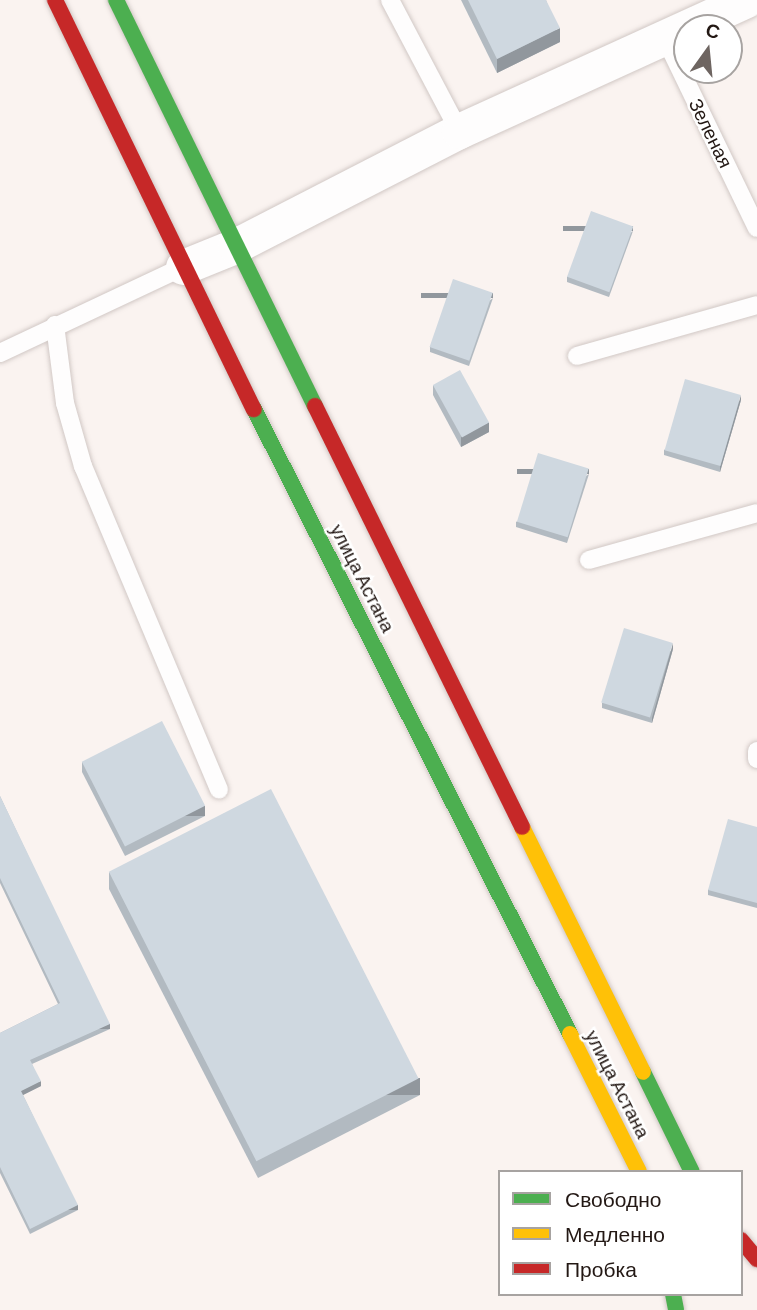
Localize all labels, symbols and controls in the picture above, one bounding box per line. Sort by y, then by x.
north arrow [673,14,743,84]
text: С [703,17,723,43]
street label: Зеленая [684,95,738,171]
street label: улица Астана [326,520,400,636]
street label: улица Астана [581,1026,655,1142]
legend [498,1170,743,1296]
text: Свободно [565,1186,662,1211]
text: Медленно [565,1221,665,1246]
text: Пробка [565,1256,637,1281]

